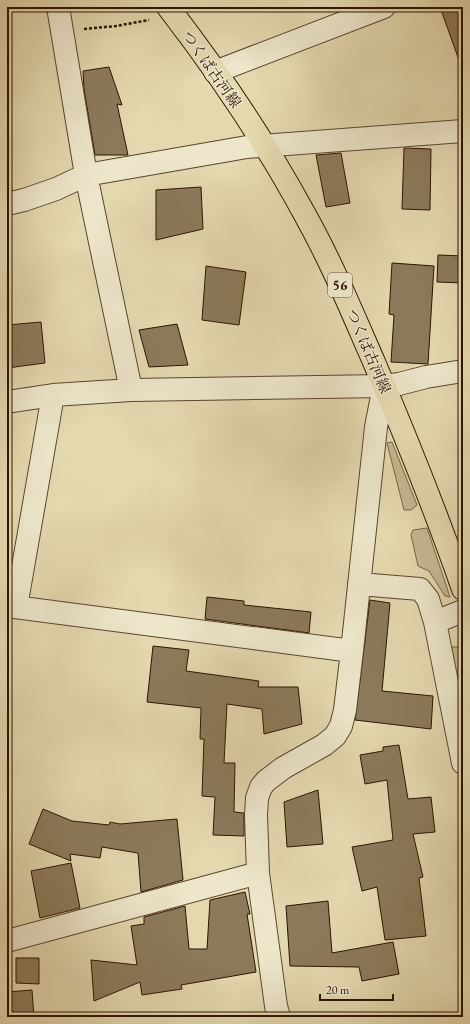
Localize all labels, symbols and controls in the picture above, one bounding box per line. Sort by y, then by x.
street label: つくば古河線 [178,27,246,111]
road number: 56 [328,273,352,297]
street label: つくば古河線 [343,306,395,396]
scale bar [320,976,393,1002]
text: 20 m [326,982,350,998]

